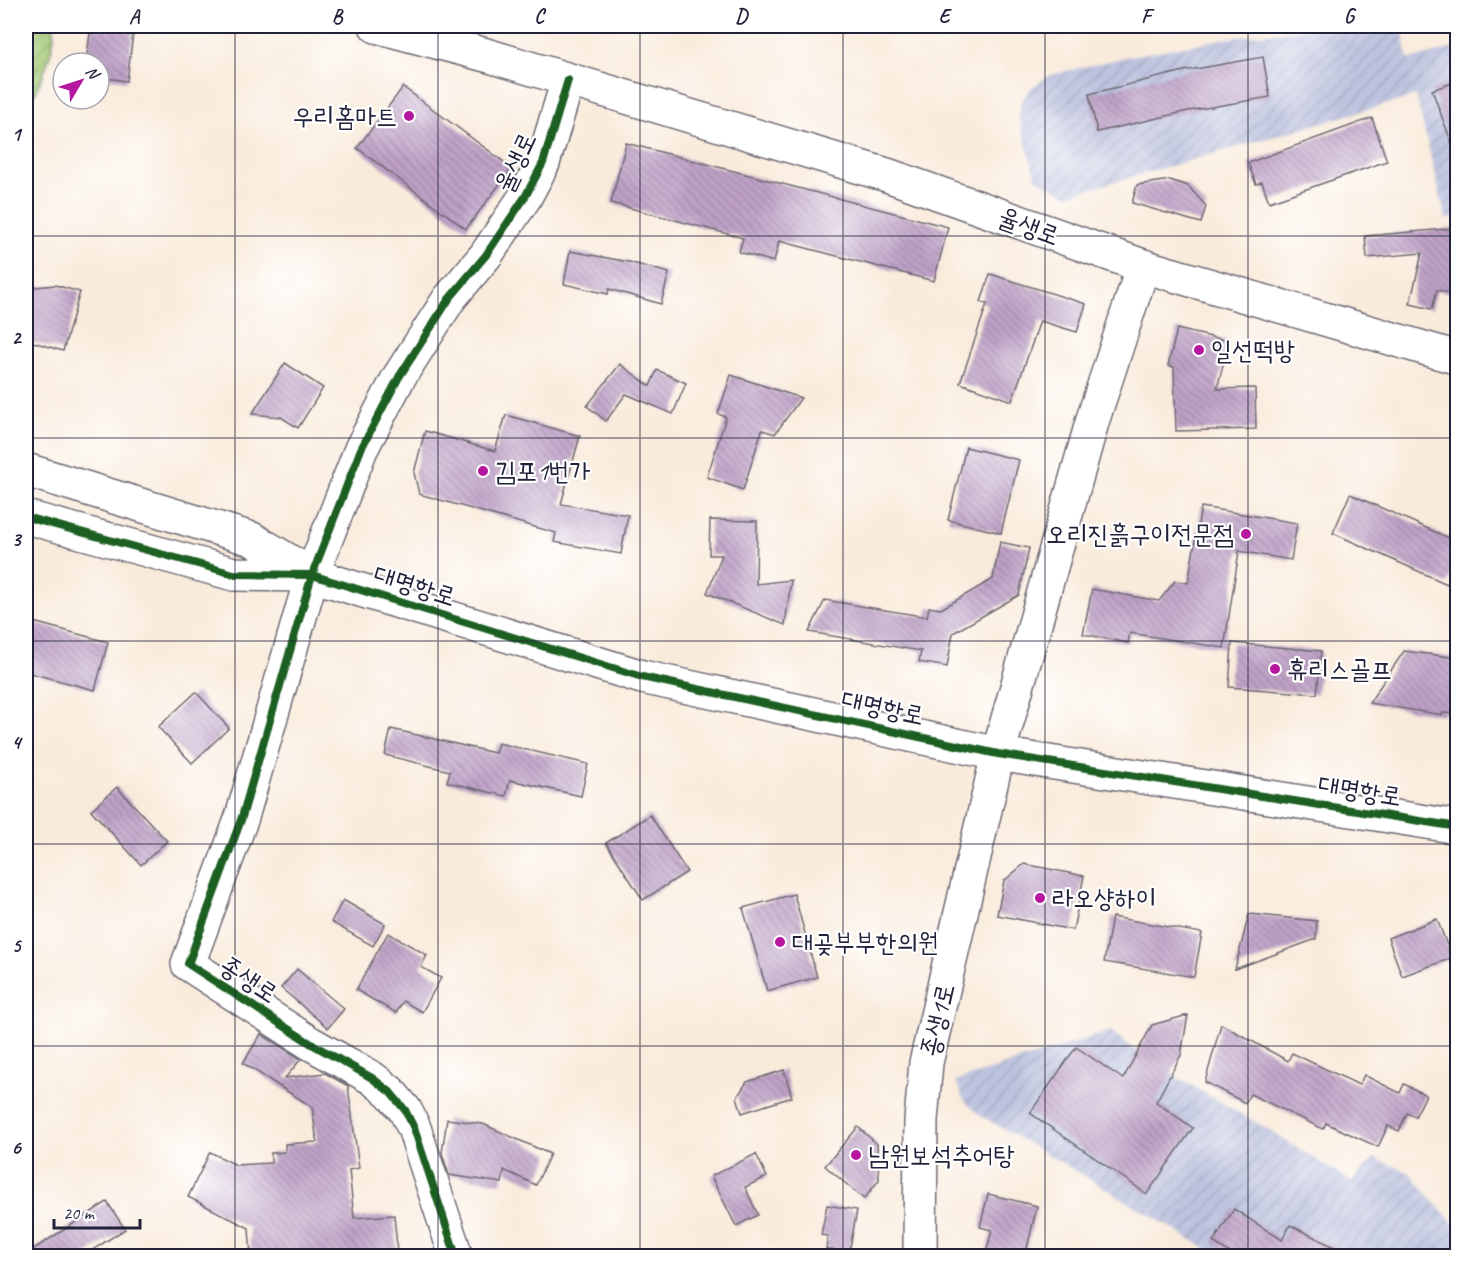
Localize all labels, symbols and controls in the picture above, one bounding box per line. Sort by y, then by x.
text: A [129,4,141,29]
text: B [332,4,344,29]
text: C [534,4,546,29]
text: D [735,4,749,29]
text: E [939,4,953,29]
text: F [1141,4,1155,29]
text: G [1344,4,1357,29]
north arrow [51,51,111,111]
text: N [81,62,105,85]
place label: 우리홈마트 [292,100,397,133]
marker: 우리홈마트 [402,109,416,123]
text: 1 [12,122,23,147]
street label: 율생로 [487,127,544,198]
street label: 율생로 [994,200,1064,253]
text: 2 [12,325,23,350]
place label: 일선떡방 [1211,334,1295,367]
marker: 일선떡방 [1192,343,1206,357]
place label: 김포1번가 [495,455,590,488]
marker: 김포1번가 [476,464,490,478]
place label: 오리진흙구이전문점 [1046,518,1234,551]
text: 3 [12,527,23,552]
marker: 오리진흙구이전문점 [1239,527,1253,541]
street label: 대명항로 [370,557,460,613]
place label: 휴리스골프 [1287,653,1392,686]
marker: 휴리스골프 [1268,662,1282,676]
street label: 대명항로 [839,683,927,732]
text: 4 [12,730,24,755]
street label: 대명항로 [1316,768,1404,813]
place label: 라오샹하이 [1052,882,1157,915]
marker: 라오샹하이 [1033,891,1047,905]
place label: 대곶부부한의원 [792,926,938,959]
text: 5 [12,933,23,958]
marker: 대곶부부한의원 [773,935,787,949]
street label: 종생로 [213,948,284,1010]
street label: 종생1로 [913,980,962,1060]
text: 6 [11,1135,22,1160]
place label: 남원보석추어탕 [868,1139,1015,1172]
marker: 남원보석추어탕 [849,1148,863,1162]
scale bar [54,1192,140,1230]
text: 20 m [63,1202,96,1224]

